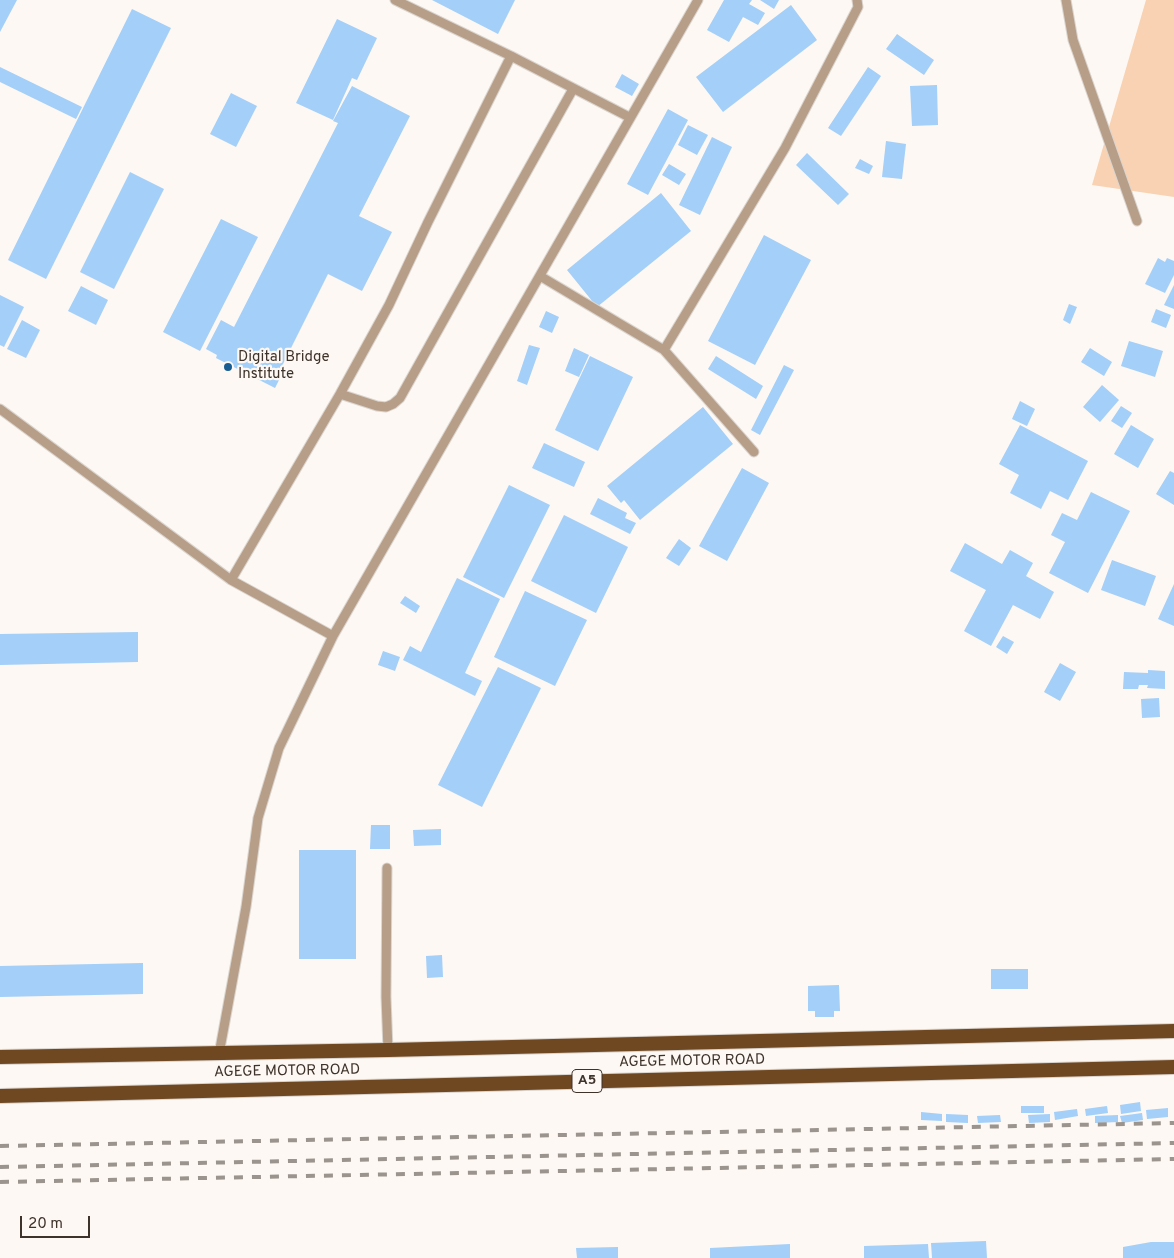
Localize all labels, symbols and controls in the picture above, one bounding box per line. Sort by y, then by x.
place label: Digital Bridge Institute [238,349,329,384]
marker: Digital Bridge Institute [222,361,234,373]
street label: AGEGE MOTOR ROAD [619,1052,765,1072]
street label: AGEGE MOTOR ROAD [214,1062,360,1082]
road number: A5 [572,1070,602,1092]
scale bar [22,1206,92,1238]
text: 20 m [28,1215,63,1234]

